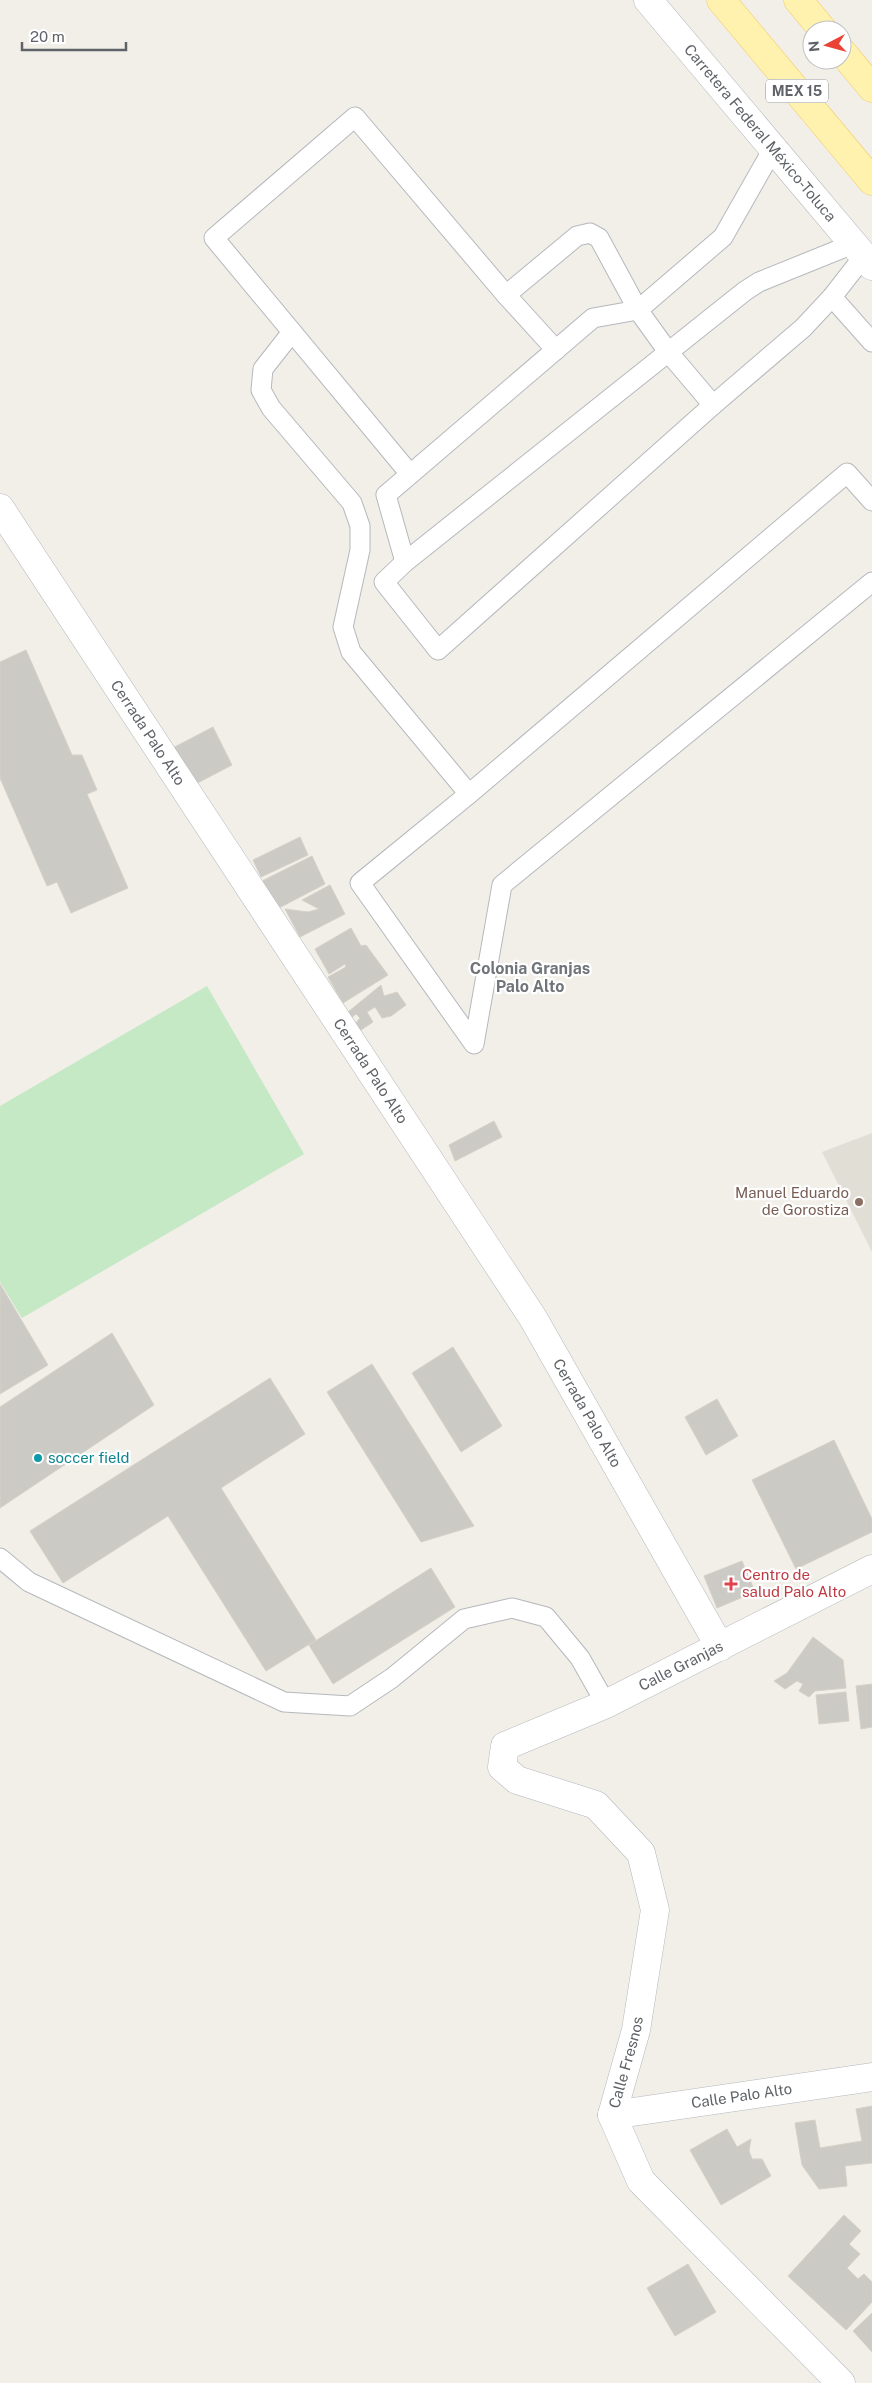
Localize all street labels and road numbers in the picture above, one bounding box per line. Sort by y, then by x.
street label: Carretera Federal México-Toluca [681,41,840,225]
road number: MEX 15 [766,80,828,102]
street label: Cerrada Palo Alto [108,677,189,788]
street label: Cerrada Palo Alto [330,1015,412,1126]
street label: Cerrada Palo Alto [550,1356,625,1470]
street label: Calle Granjas [636,1637,726,1694]
street label: Calle Fresnos [605,2015,646,2110]
street label: Calle Palo Alto [690,2080,793,2111]

